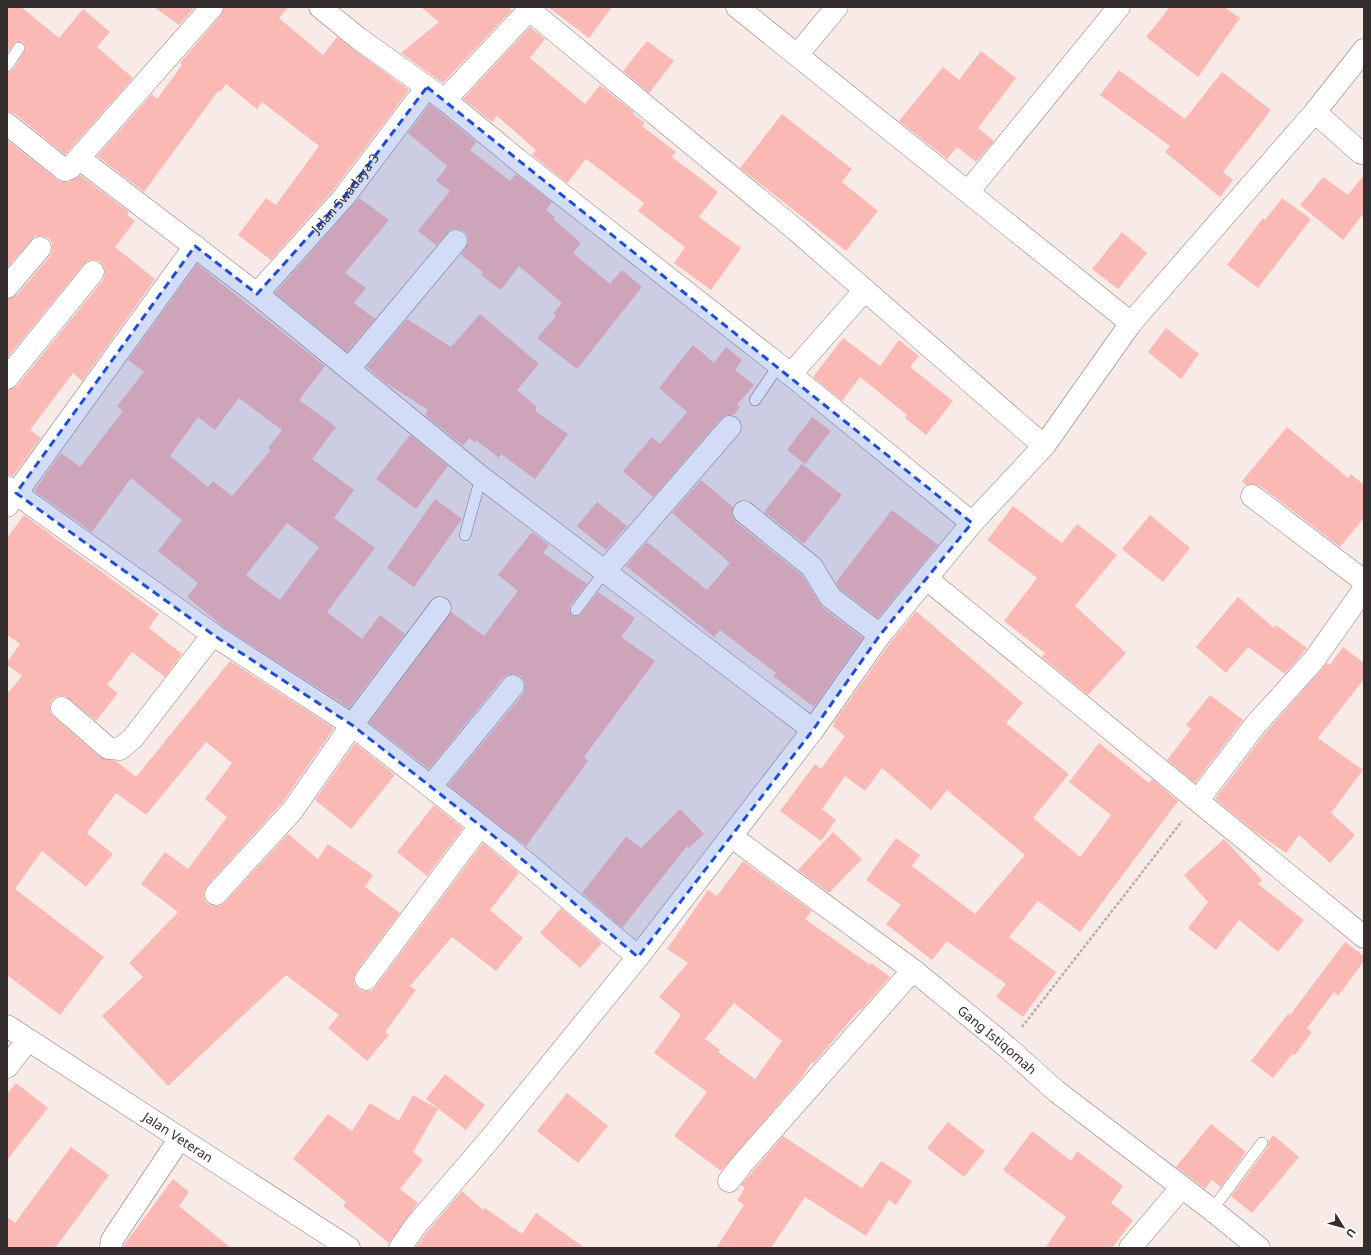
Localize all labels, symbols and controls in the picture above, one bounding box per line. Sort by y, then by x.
street label: Jalan Swadaya 3 [306,150,383,238]
street label: Gang Istiqomah [954,1001,1041,1078]
street label: Jalan Veteran [138,1107,217,1166]
north arrow [1323,1207,1363,1247]
text: U [1343,1225,1360,1241]

